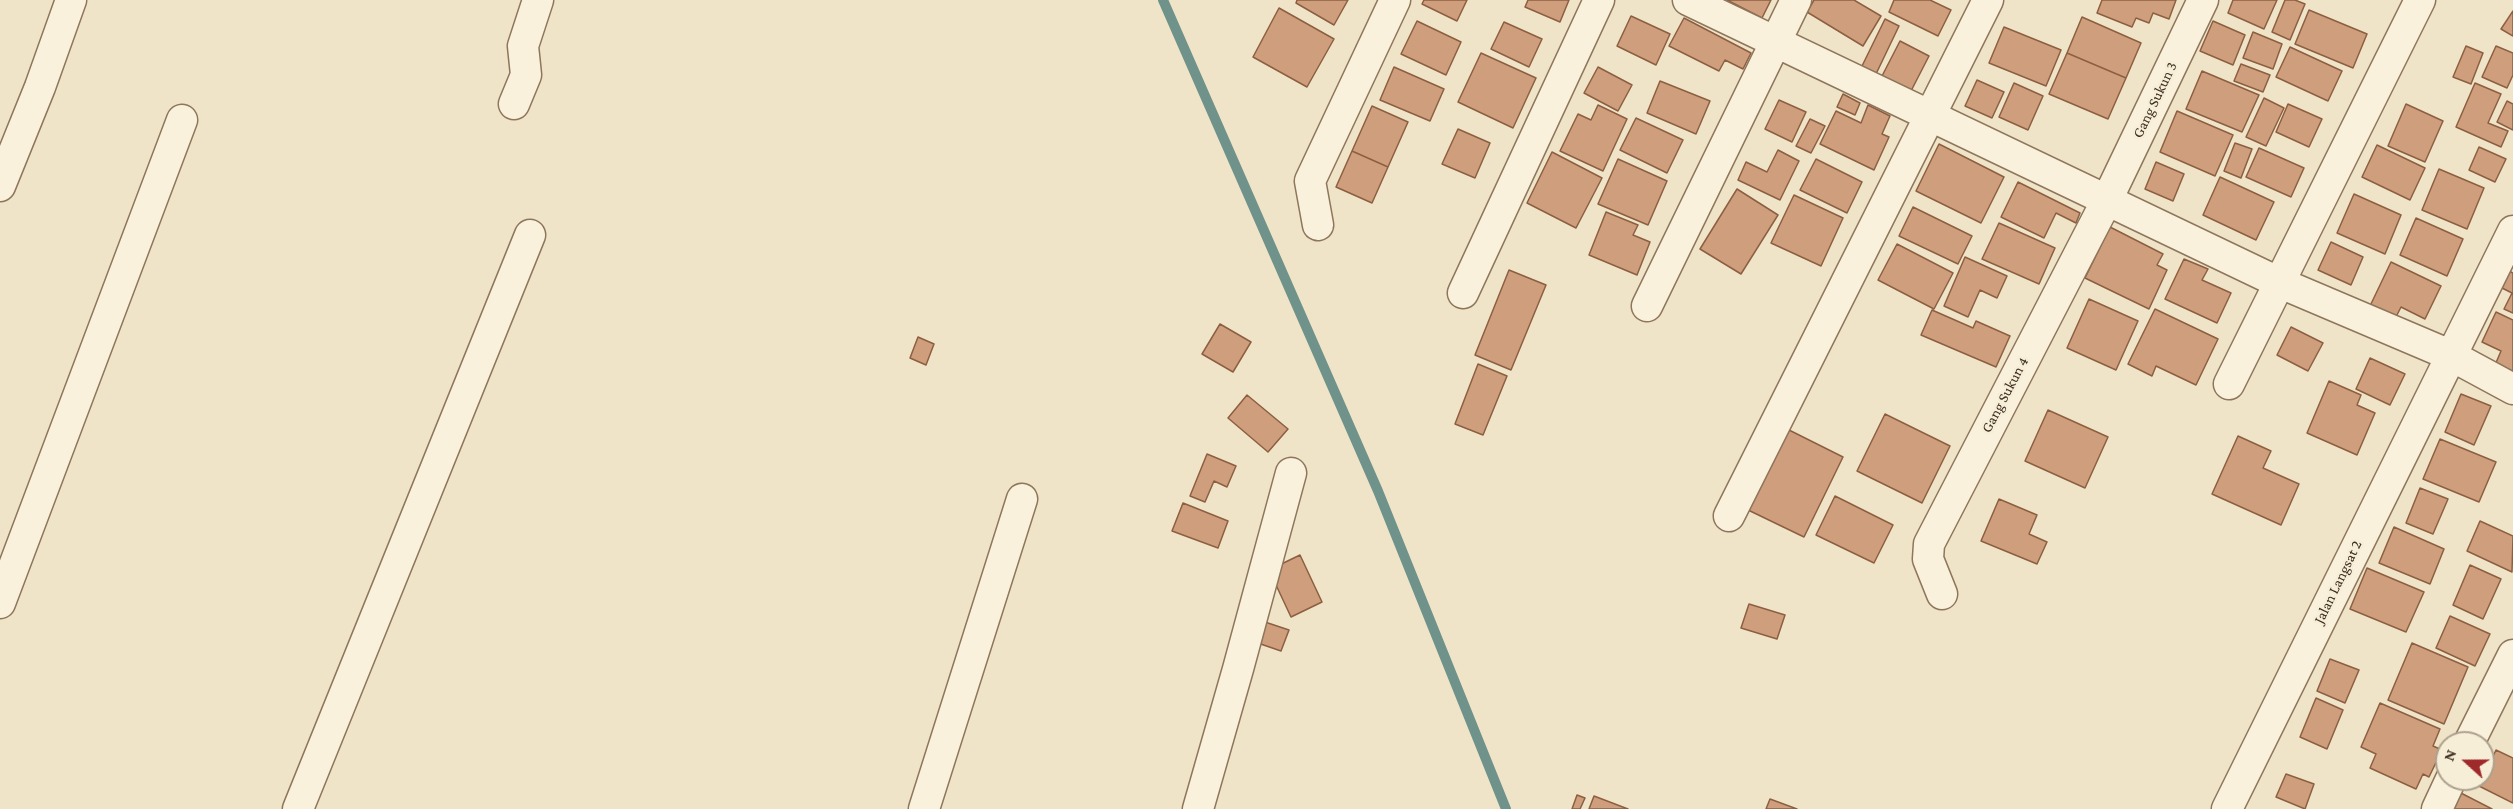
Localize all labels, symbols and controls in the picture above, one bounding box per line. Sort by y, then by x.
street label: Gang Sukun 3 [2129,59,2181,141]
street label: Gang Sukun 4 [1978,354,2032,436]
street label: Jalan Langsat 2 [2310,537,2366,627]
north arrow [2435,731,2495,791]
text: N [2440,747,2459,763]

